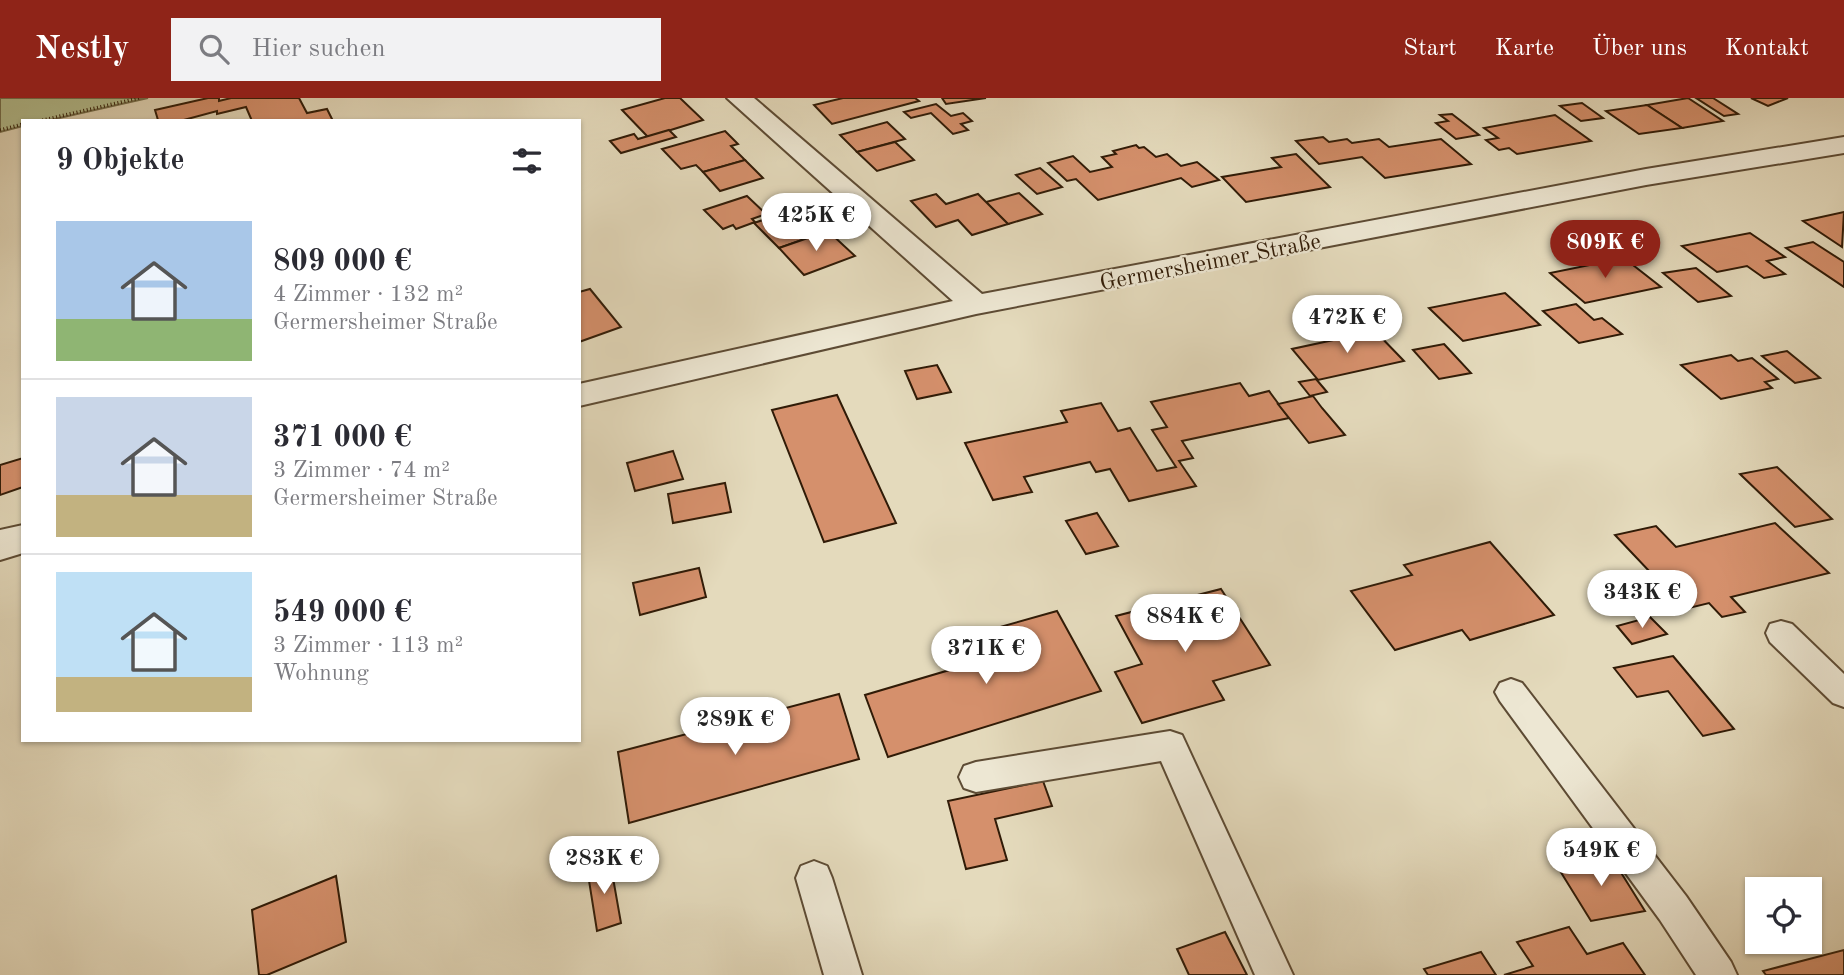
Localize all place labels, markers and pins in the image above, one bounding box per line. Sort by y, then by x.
pin: 425K € [759,194,873,253]
pin: 809K € [1548,220,1662,280]
pin: 472K € [1290,296,1404,355]
pin: 343K € [1585,570,1699,630]
pin: 884K € [1128,594,1242,654]
pin: 371K € [929,626,1043,686]
pin: 289K € [678,698,792,757]
pin: 549K € [1544,828,1658,888]
pin: 283K € [547,836,661,896]

